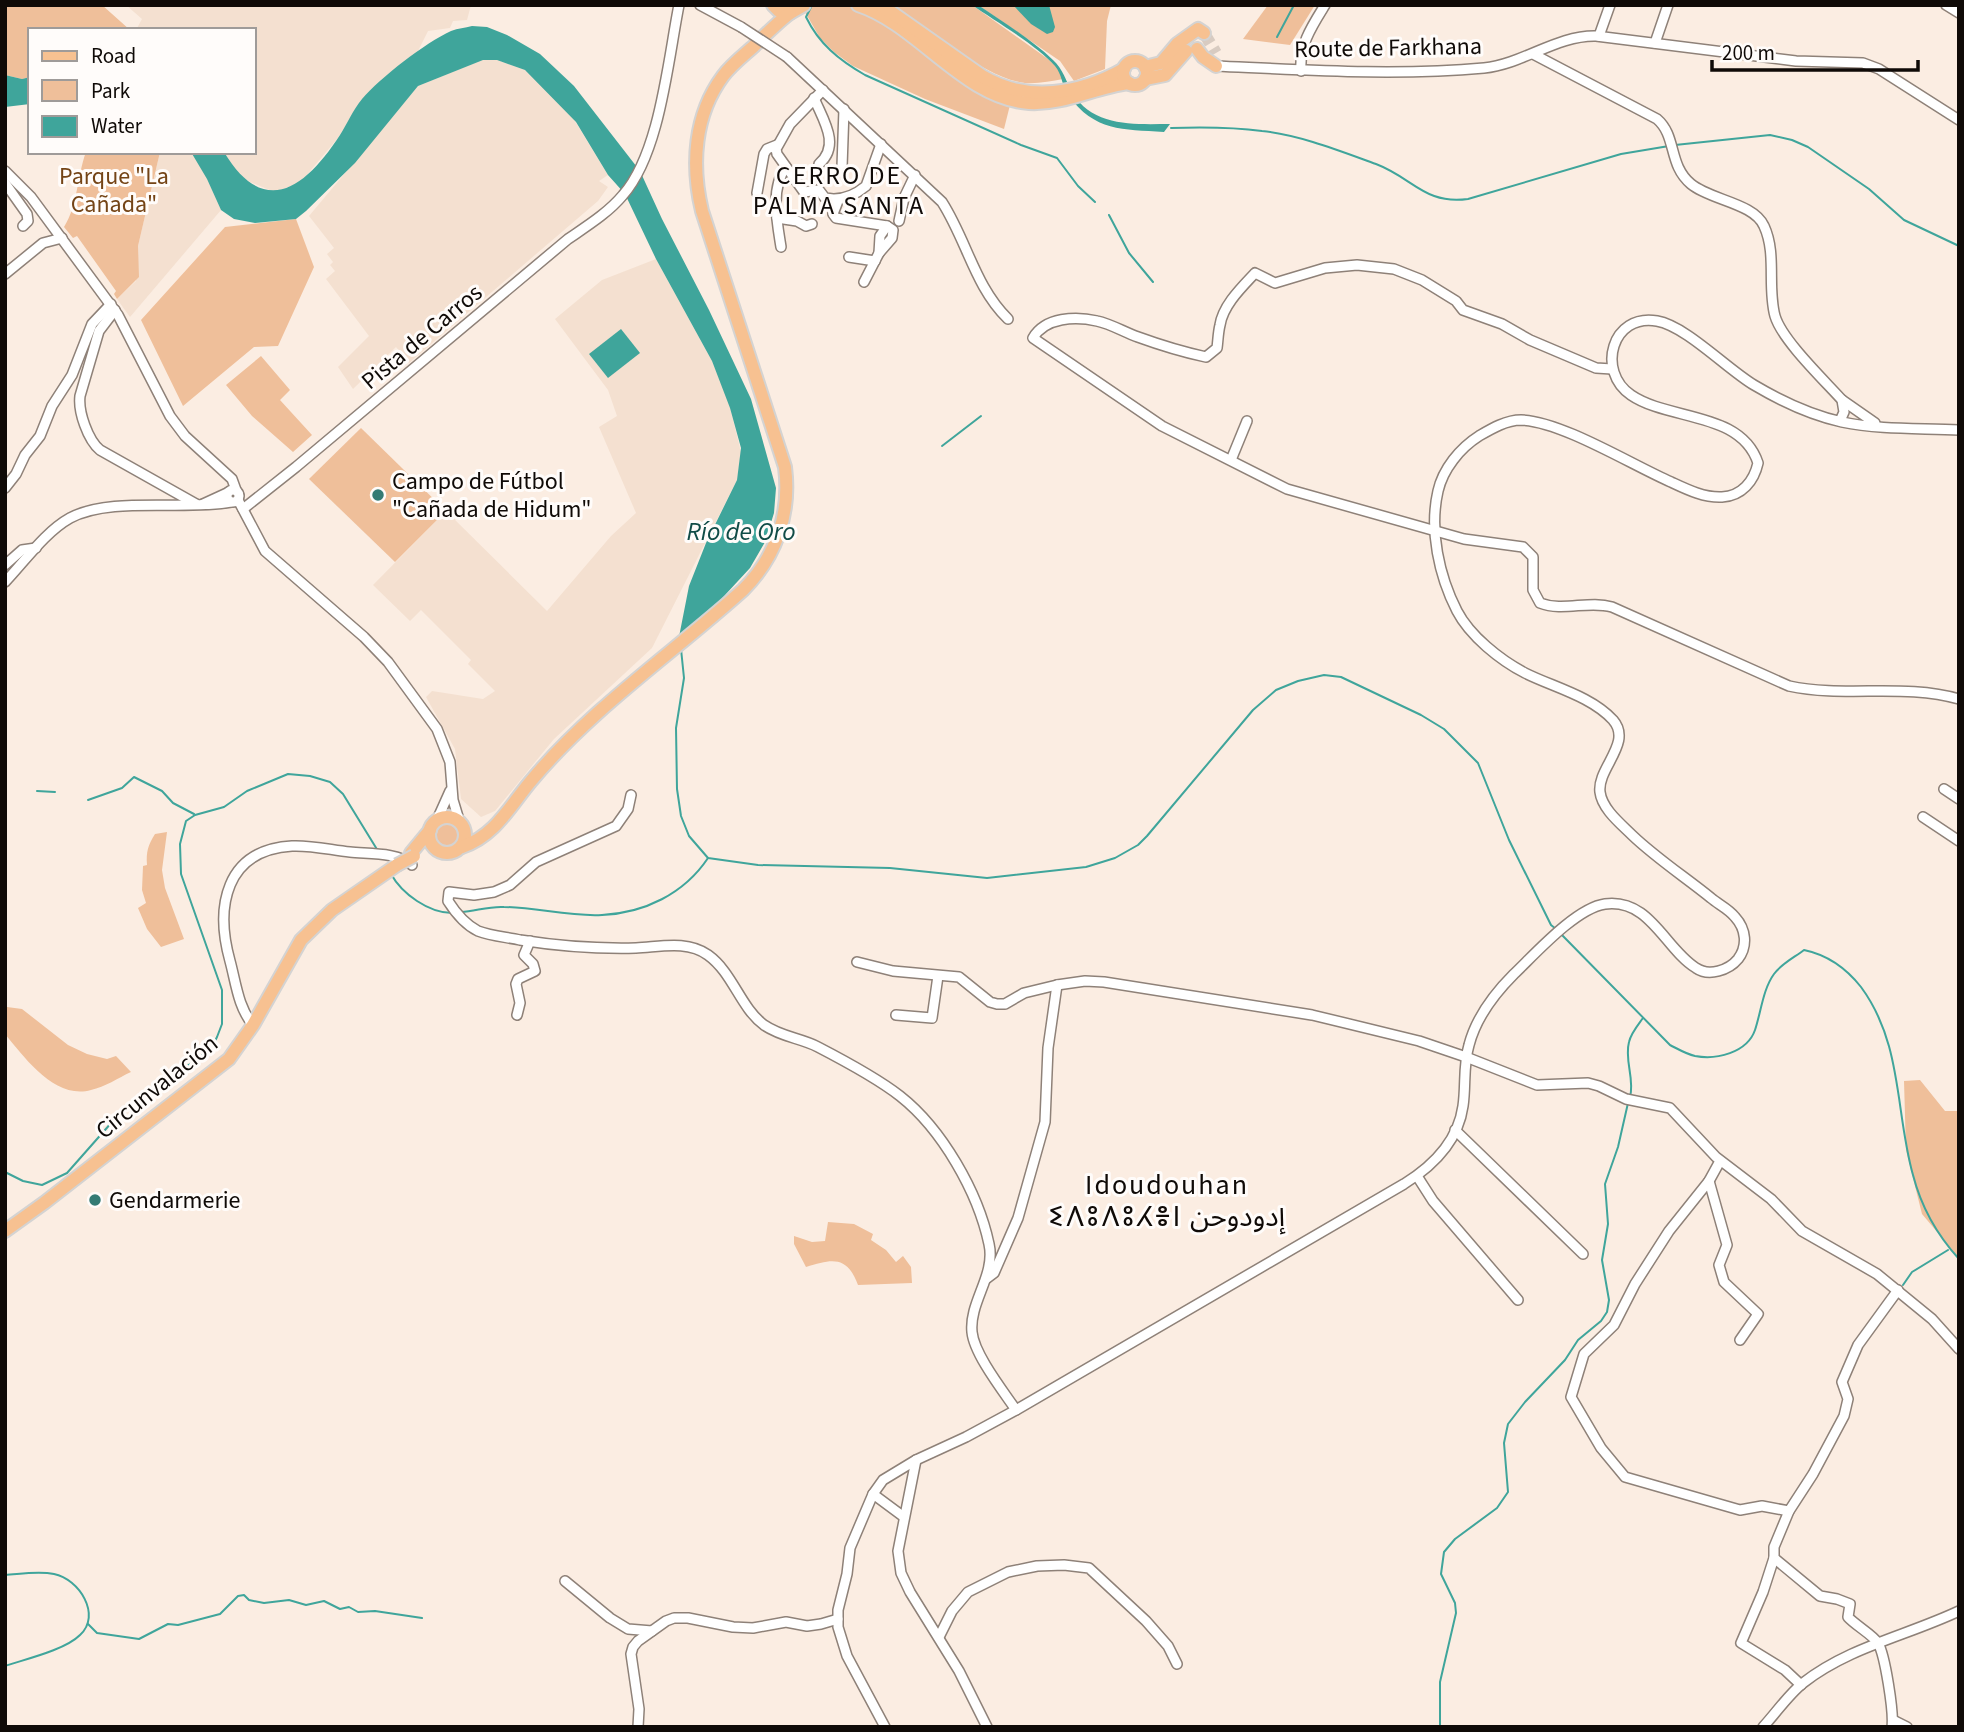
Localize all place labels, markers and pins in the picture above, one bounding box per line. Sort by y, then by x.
place label: Campo de Fútbol "Cañada de Hidum" [392,464,592,527]
marker: Campo de Fútbol "Cañada de Hidum" [370,487,386,503]
place label: Gendarmerie [109,1183,241,1218]
marker: Gendarmerie [87,1192,103,1208]

